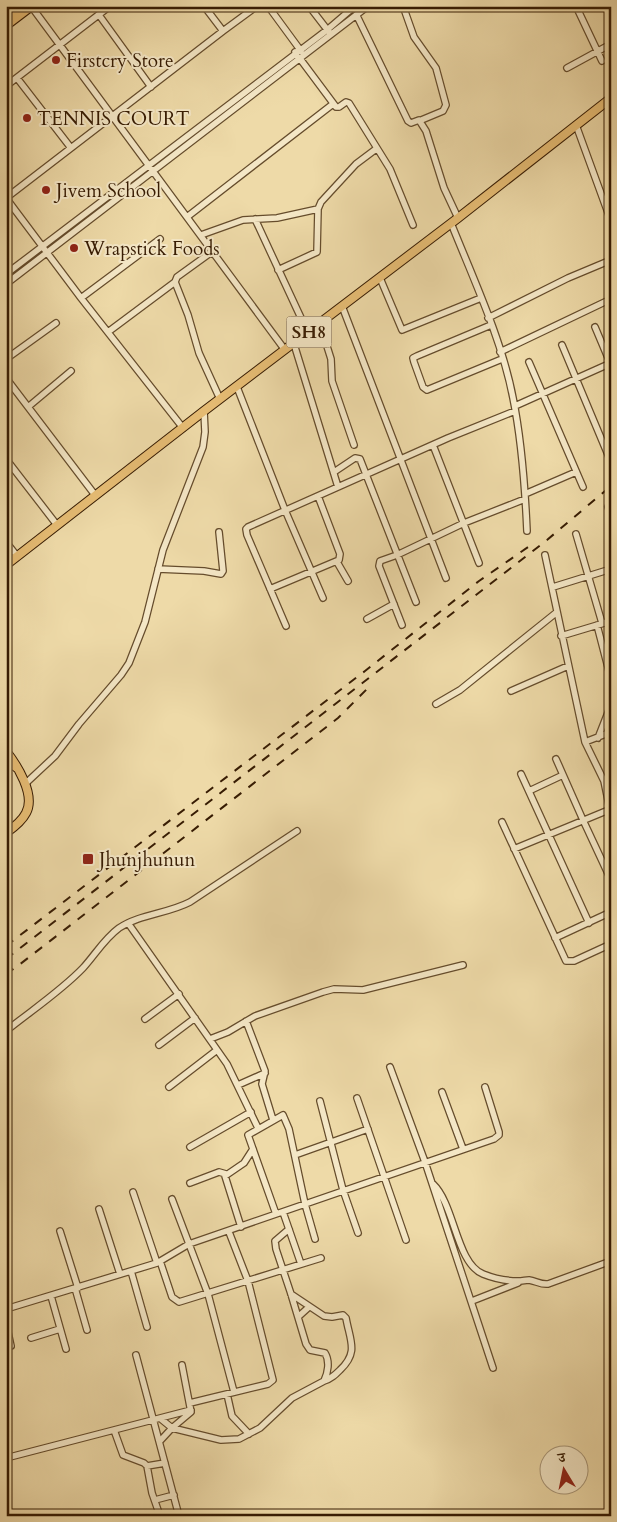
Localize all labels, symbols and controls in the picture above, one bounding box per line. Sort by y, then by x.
place label: Firstcry Store [66,48,174,74]
marker: Firstcry Store [50,54,62,66]
place label: TENNIS COURT [37,106,190,132]
marker: TENNIS COURT [21,112,33,124]
place label: Jivem School [53,178,161,204]
marker: Jivem School [40,184,52,196]
place label: Wrapstick Foods [83,236,220,262]
marker: Wrapstick Foods [68,242,80,254]
road number: SH8 [286,316,332,348]
place label: Jhunjhunun [96,847,196,873]
marker: Jhunjhunun [81,852,95,866]
north arrow [540,1444,590,1494]
text: उ [556,1448,568,1468]

